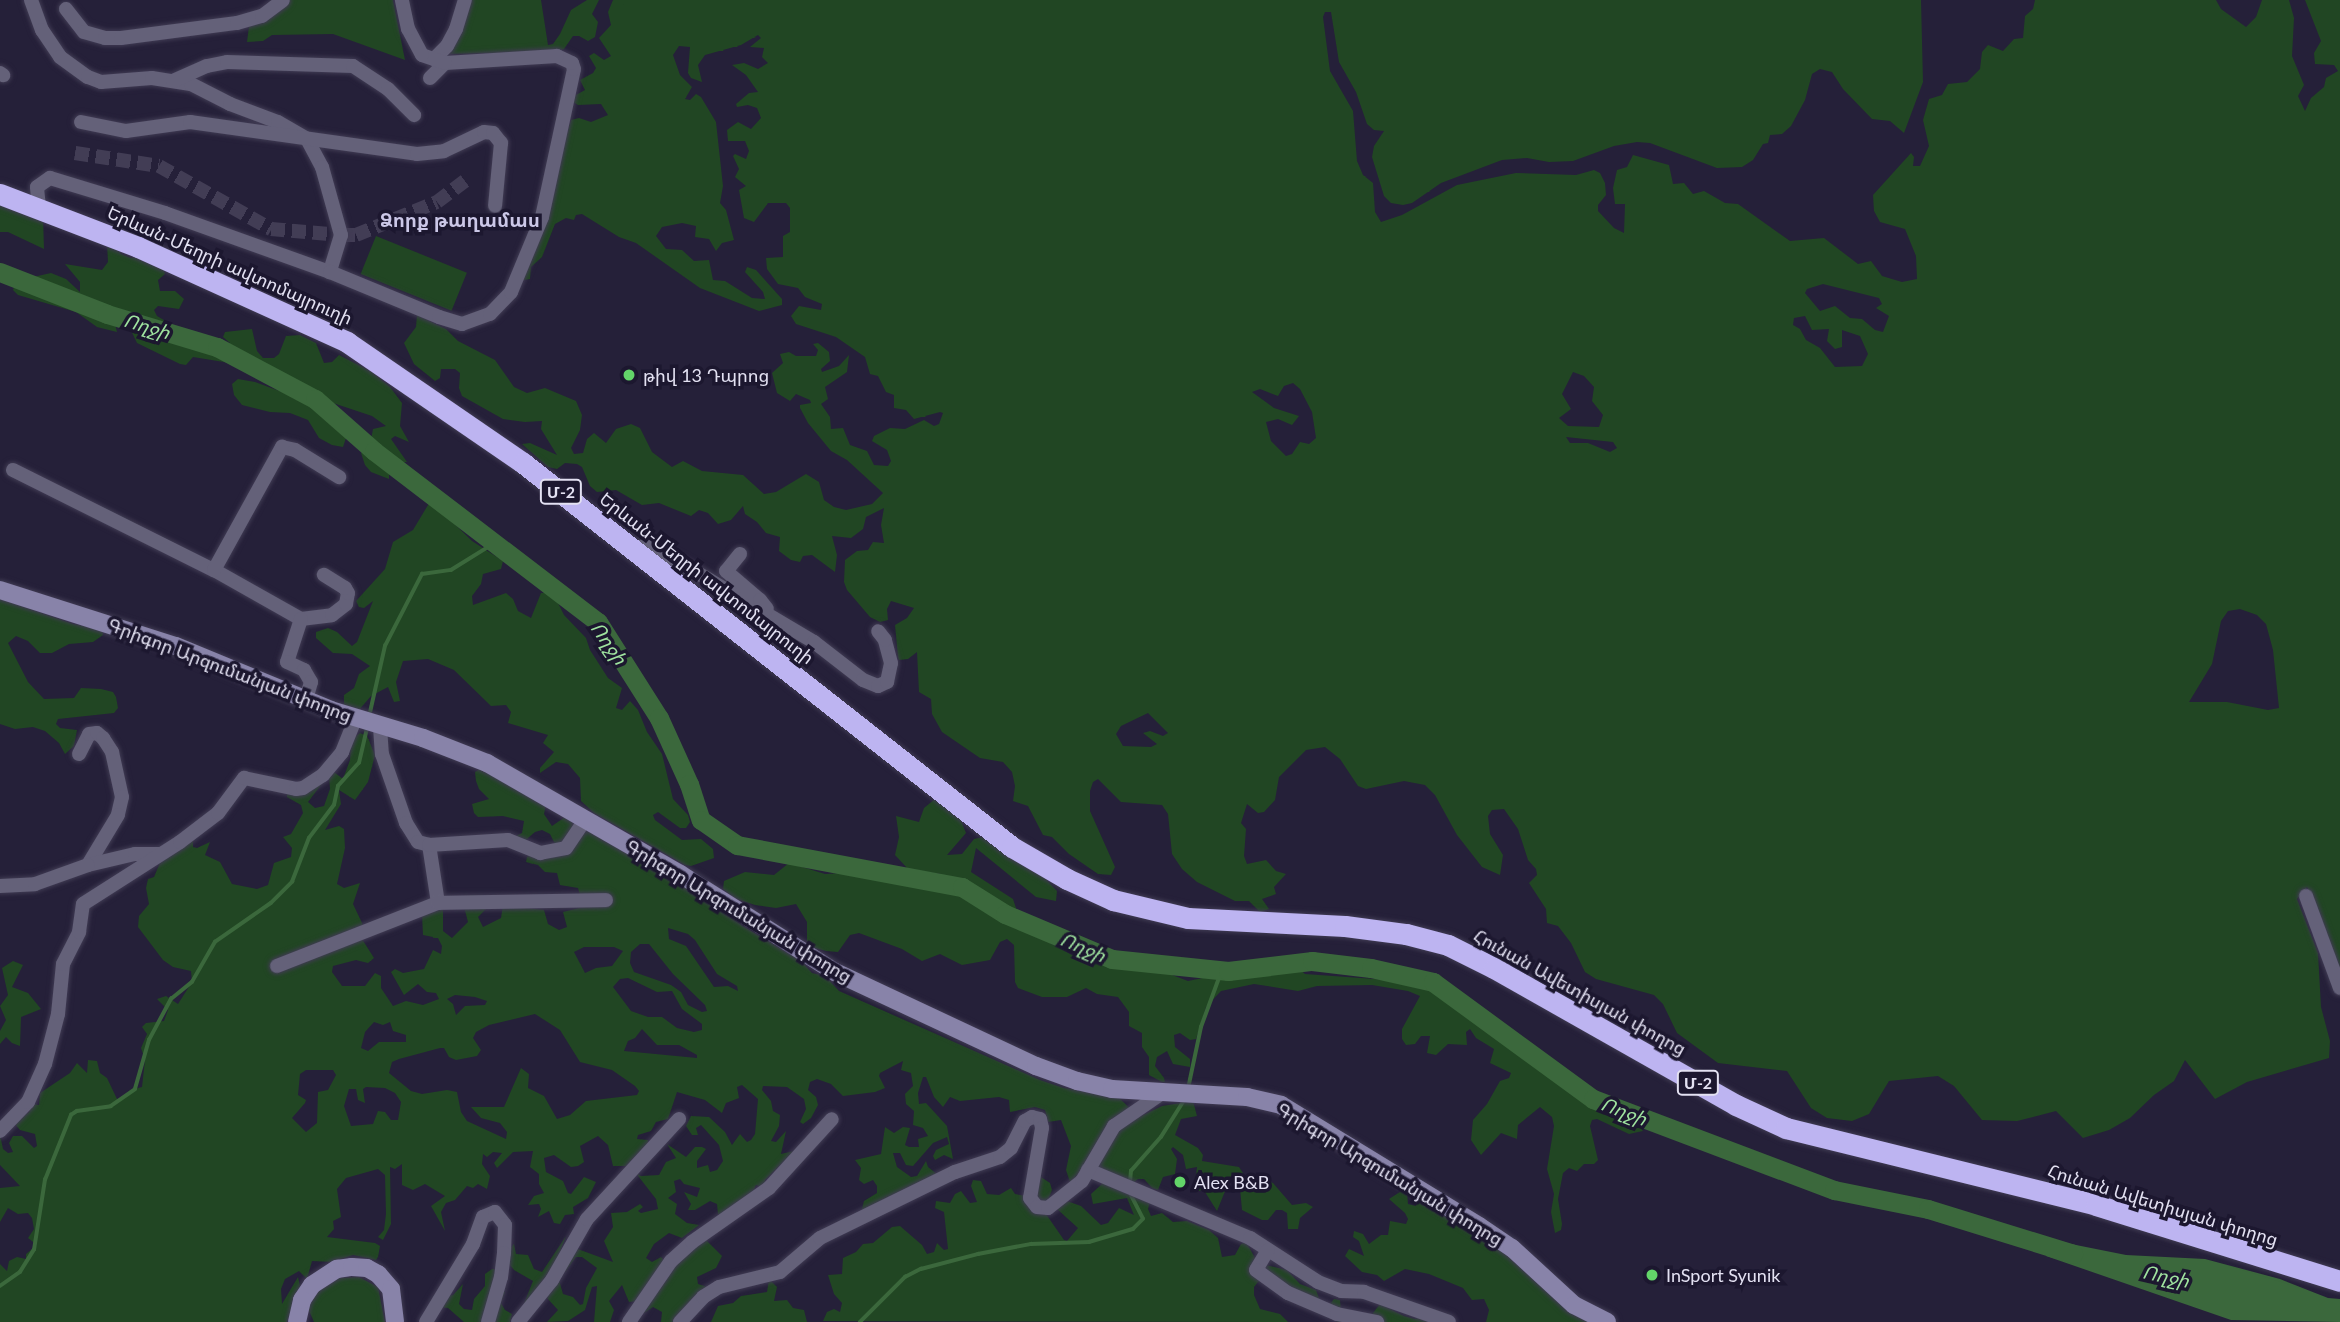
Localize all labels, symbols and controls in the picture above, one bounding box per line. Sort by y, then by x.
street label: Երևան-Մեղրի ավտոմայրուղի [104,201,356,329]
district label: Ձորք թաղամաս [380,209,540,231]
water label: Ողջի [121,308,173,344]
place label: թիվ 13 Դպրոց [643,364,769,386]
marker: թիվ 13 Դպրոց [621,367,637,383]
road number: Մ-2 [538,480,584,505]
street label: Երևան-Մեղրի ավտոմայրուղի [595,488,819,668]
street label: Գրիգոր Արզումանյան փողոց [105,613,355,727]
water label: Ողջի [586,617,632,669]
street label: Գրիգոր Արզումանյան փողոց [622,835,856,987]
street label: Հունան Ավետիսյան փողոց [1470,925,1690,1059]
water label: Ողջի [1057,927,1109,967]
road number: Մ-2 [1675,1070,1721,1096]
water label: Ողջի [1598,1092,1650,1130]
street label: Գրիգոր Արզումանյան փողոց [1273,1098,1507,1250]
street label: Հունան Ավետիսյան փողոց [2045,1160,2281,1250]
place label: Alex B&B [1194,1171,1269,1193]
marker: Alex B&B [1172,1174,1188,1190]
water label: Ողջի [2141,1260,2191,1292]
place label: InSport Syunik [1666,1264,1780,1286]
marker: InSport Syunik [1644,1267,1660,1283]

